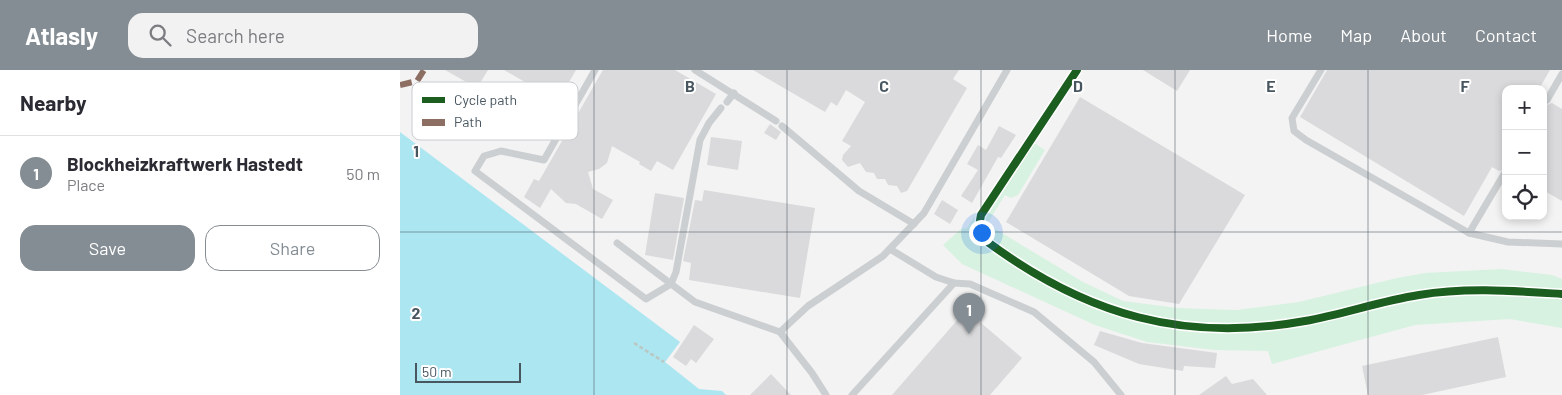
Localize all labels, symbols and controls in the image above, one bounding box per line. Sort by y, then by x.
search box [128,13,478,58]
text: Atlasly [25,21,98,50]
icon: search [146,21,174,49]
text: Search here [186,24,285,47]
text: Home [1266,24,1312,46]
text: Map [1340,24,1372,46]
text: About [1400,24,1447,46]
text: Contact [1475,24,1537,46]
text: B [685,76,695,95]
text: C [879,76,889,95]
text: D [1073,76,1083,95]
text: E [1266,76,1276,95]
text: F [1461,76,1470,95]
legend [412,82,578,140]
map controls [1502,85,1547,220]
button: + [1502,85,1547,130]
text: Nearby [20,90,86,115]
text: Cycle path [454,91,517,108]
text: Path [454,113,482,130]
button: − [1502,130,1547,175]
text: 1 [413,141,419,160]
text: Blockheizkraftwerk Hastedt [67,152,303,175]
text: 1 [33,164,39,183]
text: 50 m [346,164,380,183]
text: Place [67,175,105,194]
button: locate [1502,175,1547,220]
your location [969,220,995,246]
button: Save [20,225,195,271]
button: Share [205,225,380,271]
pin: 1 [953,293,985,334]
text: 2 [412,303,421,322]
scale bar [415,360,521,383]
text: 50 m [422,363,451,380]

